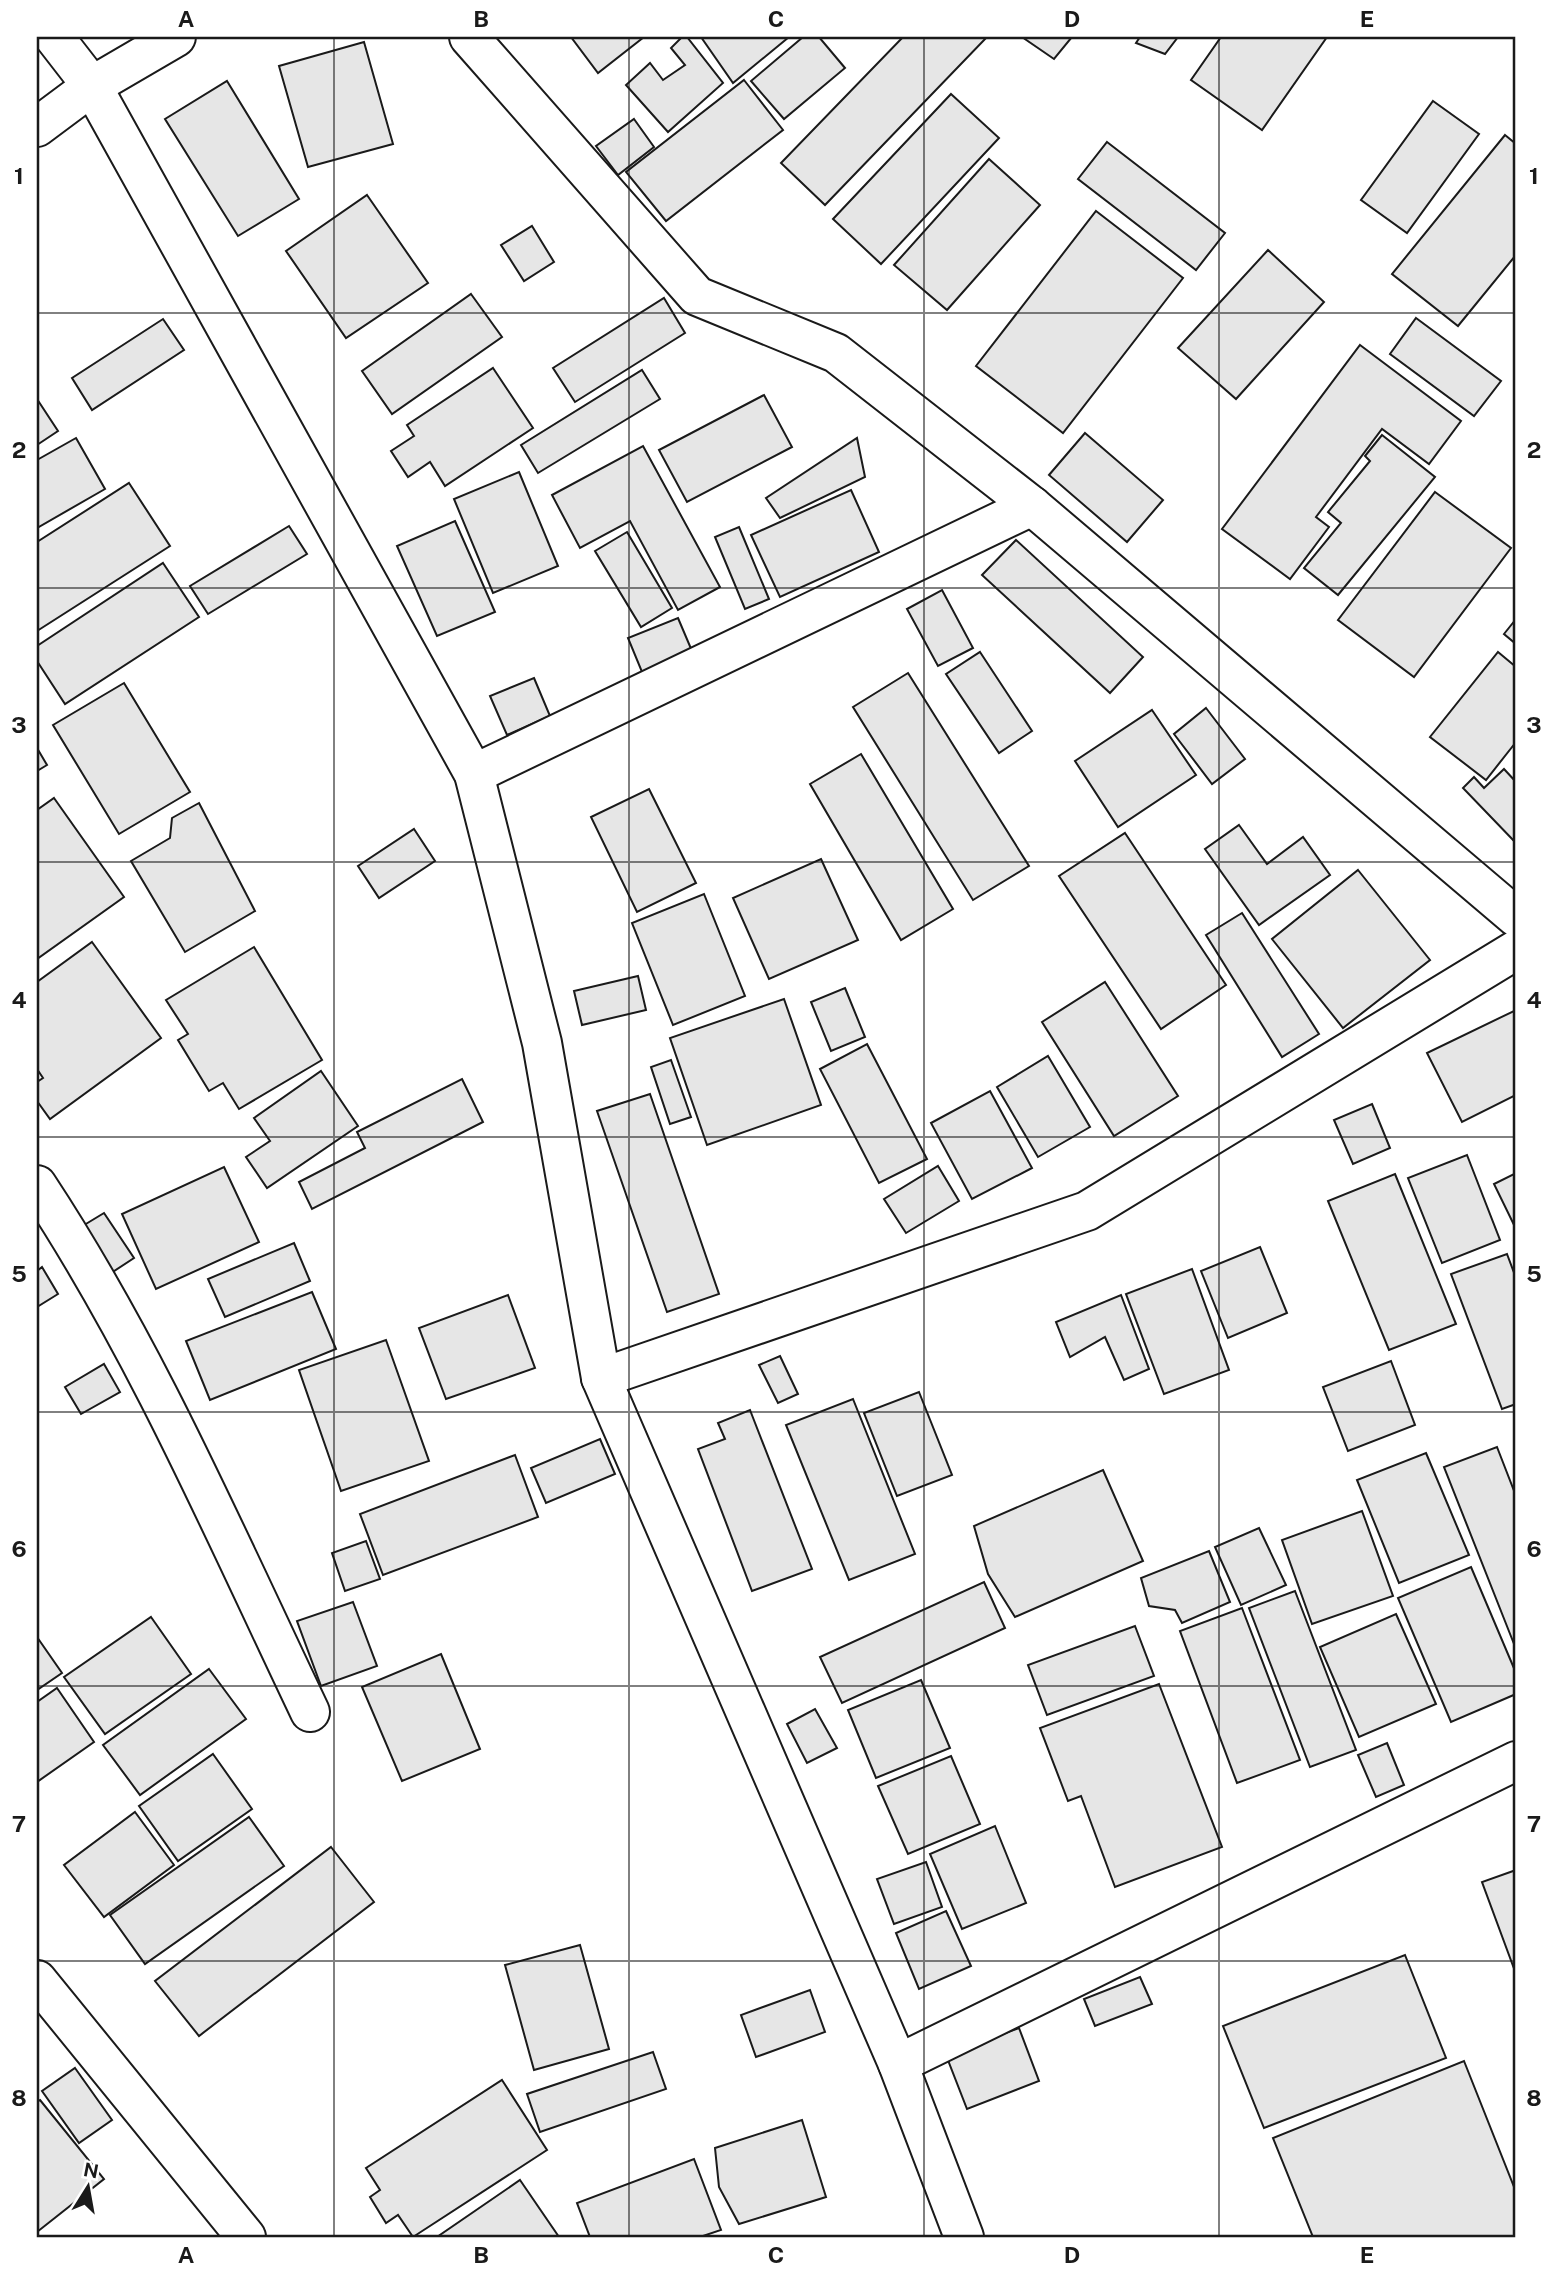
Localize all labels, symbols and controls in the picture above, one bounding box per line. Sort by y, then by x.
text: A [178,5,195,32]
text: B [473,5,489,32]
text: C [768,5,784,32]
text: D [1064,5,1080,32]
text: E [1360,5,1374,32]
text: 1 [14,162,24,189]
text: 1 [1529,162,1539,189]
text: 2 [12,436,26,463]
text: 2 [1527,436,1541,463]
text: 3 [11,711,27,738]
text: 3 [1526,711,1542,738]
text: 4 [11,986,27,1013]
text: 4 [1526,986,1542,1013]
text: 5 [11,1260,27,1287]
text: 5 [1526,1260,1542,1287]
text: 6 [11,1535,27,1562]
text: 6 [1526,1535,1542,1562]
text: 7 [12,1810,26,1837]
text: 7 [1527,1810,1541,1837]
text: 8 [11,2084,27,2111]
text: 8 [1526,2084,1542,2111]
north arrow [52,2152,122,2222]
text: N [82,2158,101,2183]
text: A [178,2241,195,2268]
text: B [473,2241,489,2268]
text: C [768,2241,784,2268]
text: D [1064,2241,1080,2268]
text: E [1360,2241,1374,2268]

